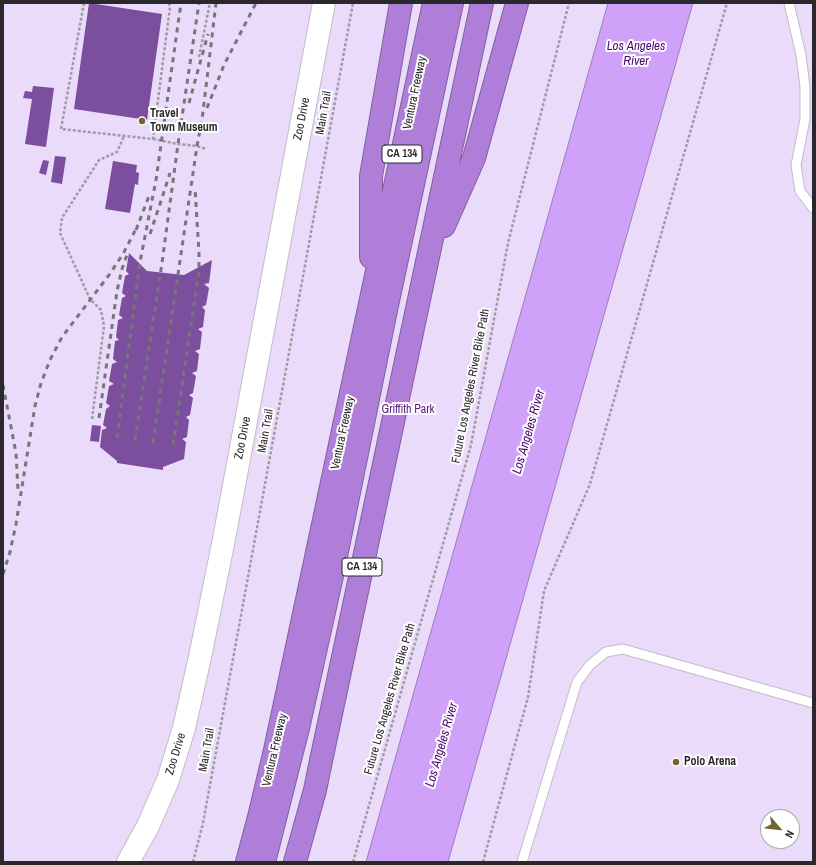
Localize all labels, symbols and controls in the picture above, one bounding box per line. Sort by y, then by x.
water label: Los Angeles River [607,39,665,70]
street label: Ventura Freeway [400,55,430,131]
street label: Main Trail [313,90,335,136]
street label: Zoo Drive [291,96,313,142]
place label: Travel Town Museum [150,107,218,135]
marker: Travel Town Museum [137,116,147,126]
road number: CA 134 [382,145,422,163]
street label: Future Los Angeles River Bike Path [449,308,493,464]
water label: Los Angeles River [509,388,549,476]
street label: Ventura Freeway [328,395,358,471]
park label: Griffith Park [382,403,434,417]
street label: Main Trail [255,408,277,454]
street label: Zoo Drive [232,415,254,461]
road number: CA 134 [342,558,382,576]
street label: Future Los Angeles River Bike Path [361,622,419,776]
water label: Los Angeles River [422,701,462,789]
street label: Ventura Freeway [260,712,290,788]
street label: Main Trail [196,727,218,773]
street label: Zoo Drive [163,731,189,777]
place label: Polo Arena [684,755,736,769]
marker: Polo Arena [671,757,681,767]
north arrow [760,809,800,849]
text: N [782,828,797,840]

